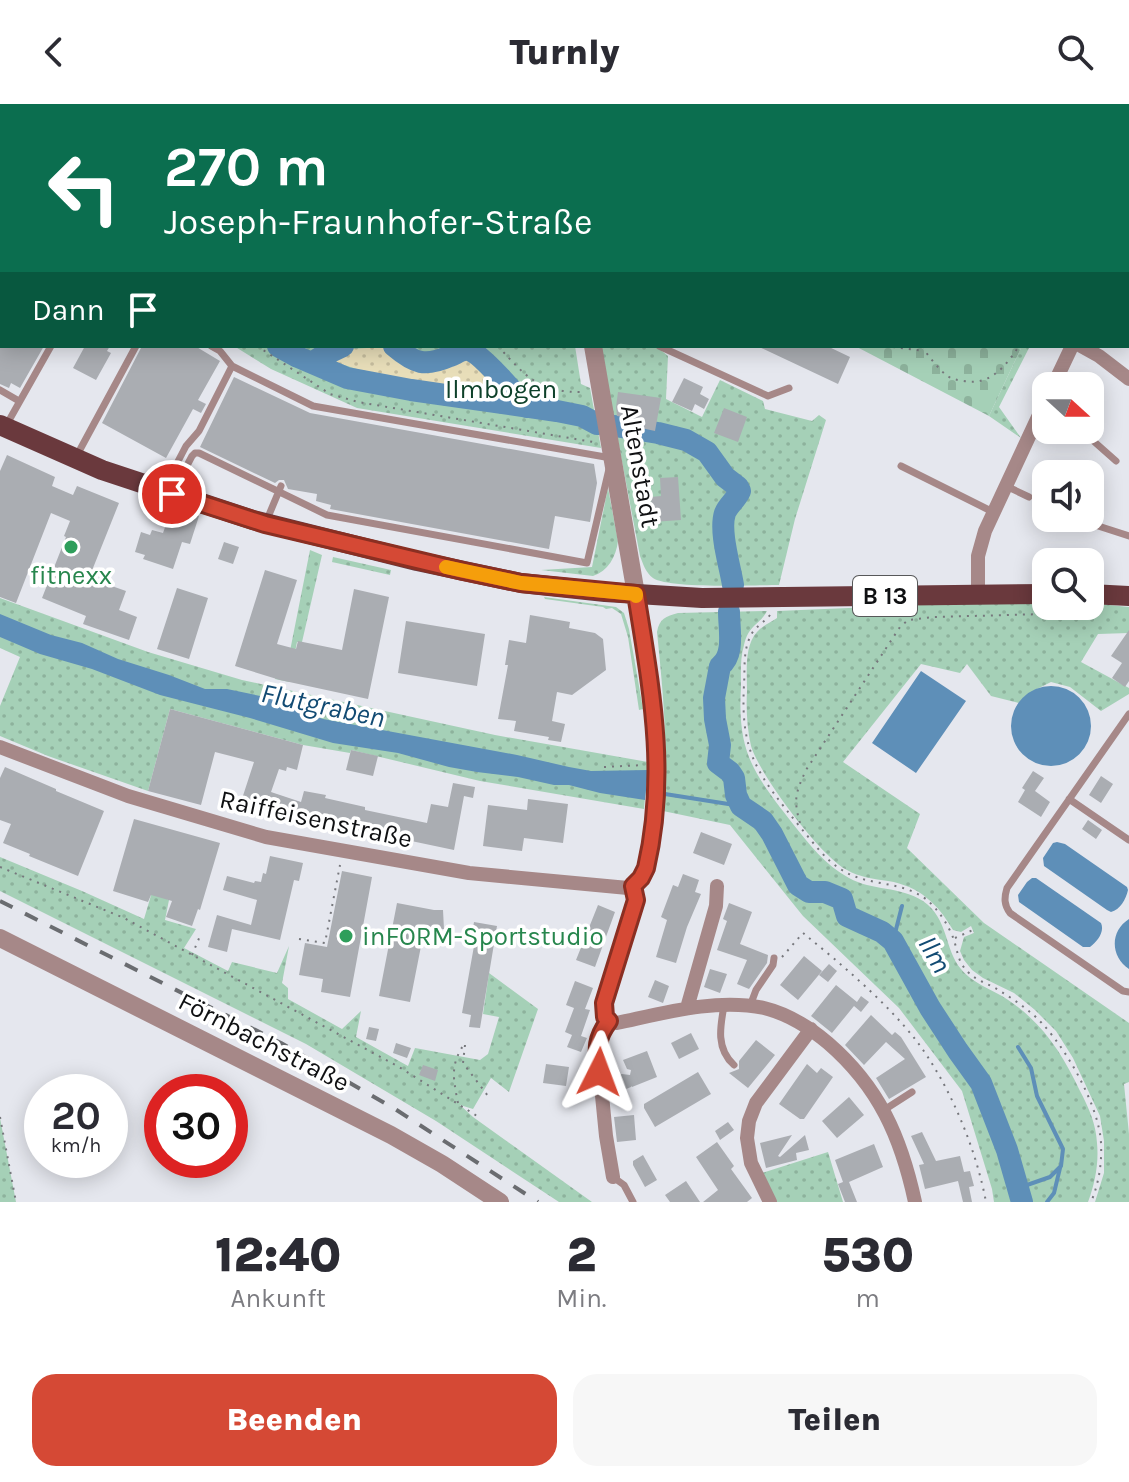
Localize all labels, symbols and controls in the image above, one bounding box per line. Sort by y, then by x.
icon: back [32,30,76,74]
icon: search [1053,30,1097,74]
text: Turnly [509,31,620,73]
text: 270 m [164,134,328,199]
icon: left [32,136,136,240]
text: Joseph-Fraunhofer-Straße [164,201,593,243]
icon: arrive [121,288,165,332]
text: Dann [32,292,105,328]
north arrow [1032,372,1104,444]
map controls [1032,372,1104,620]
park label: Ilmbogen [445,374,557,405]
street label: Altenstadt [614,402,666,530]
pin [138,460,206,528]
button: sound [1032,460,1104,532]
icon: arrive [150,472,194,516]
marker: fitnexx [62,538,80,556]
button: search [1032,548,1104,620]
place label: fitnexx [30,560,112,591]
road number: B 13 [853,576,917,616]
water label: Flutgraben [258,676,388,734]
street label: Raiffeisenstraße [217,783,415,855]
place label: inFORM-Sportstudio [362,921,604,952]
marker: inFORM-Sportstudio [337,927,355,945]
water label: Ilm [911,930,959,978]
street label: Förnbachstraße [173,986,355,1098]
position arrow [557,1030,641,1114]
speed limit sign: 30 [144,1074,248,1178]
text: 20 [51,1092,101,1139]
text: km/h [51,1134,101,1157]
text: 12:40 [215,1227,341,1283]
text: 2 [566,1227,597,1283]
text: 530 [821,1227,914,1283]
text: Ankunft [230,1283,326,1314]
text: Min. [556,1283,606,1314]
text: m [856,1283,880,1314]
button: Beenden [32,1374,557,1466]
button: Teilen [573,1374,1097,1466]

